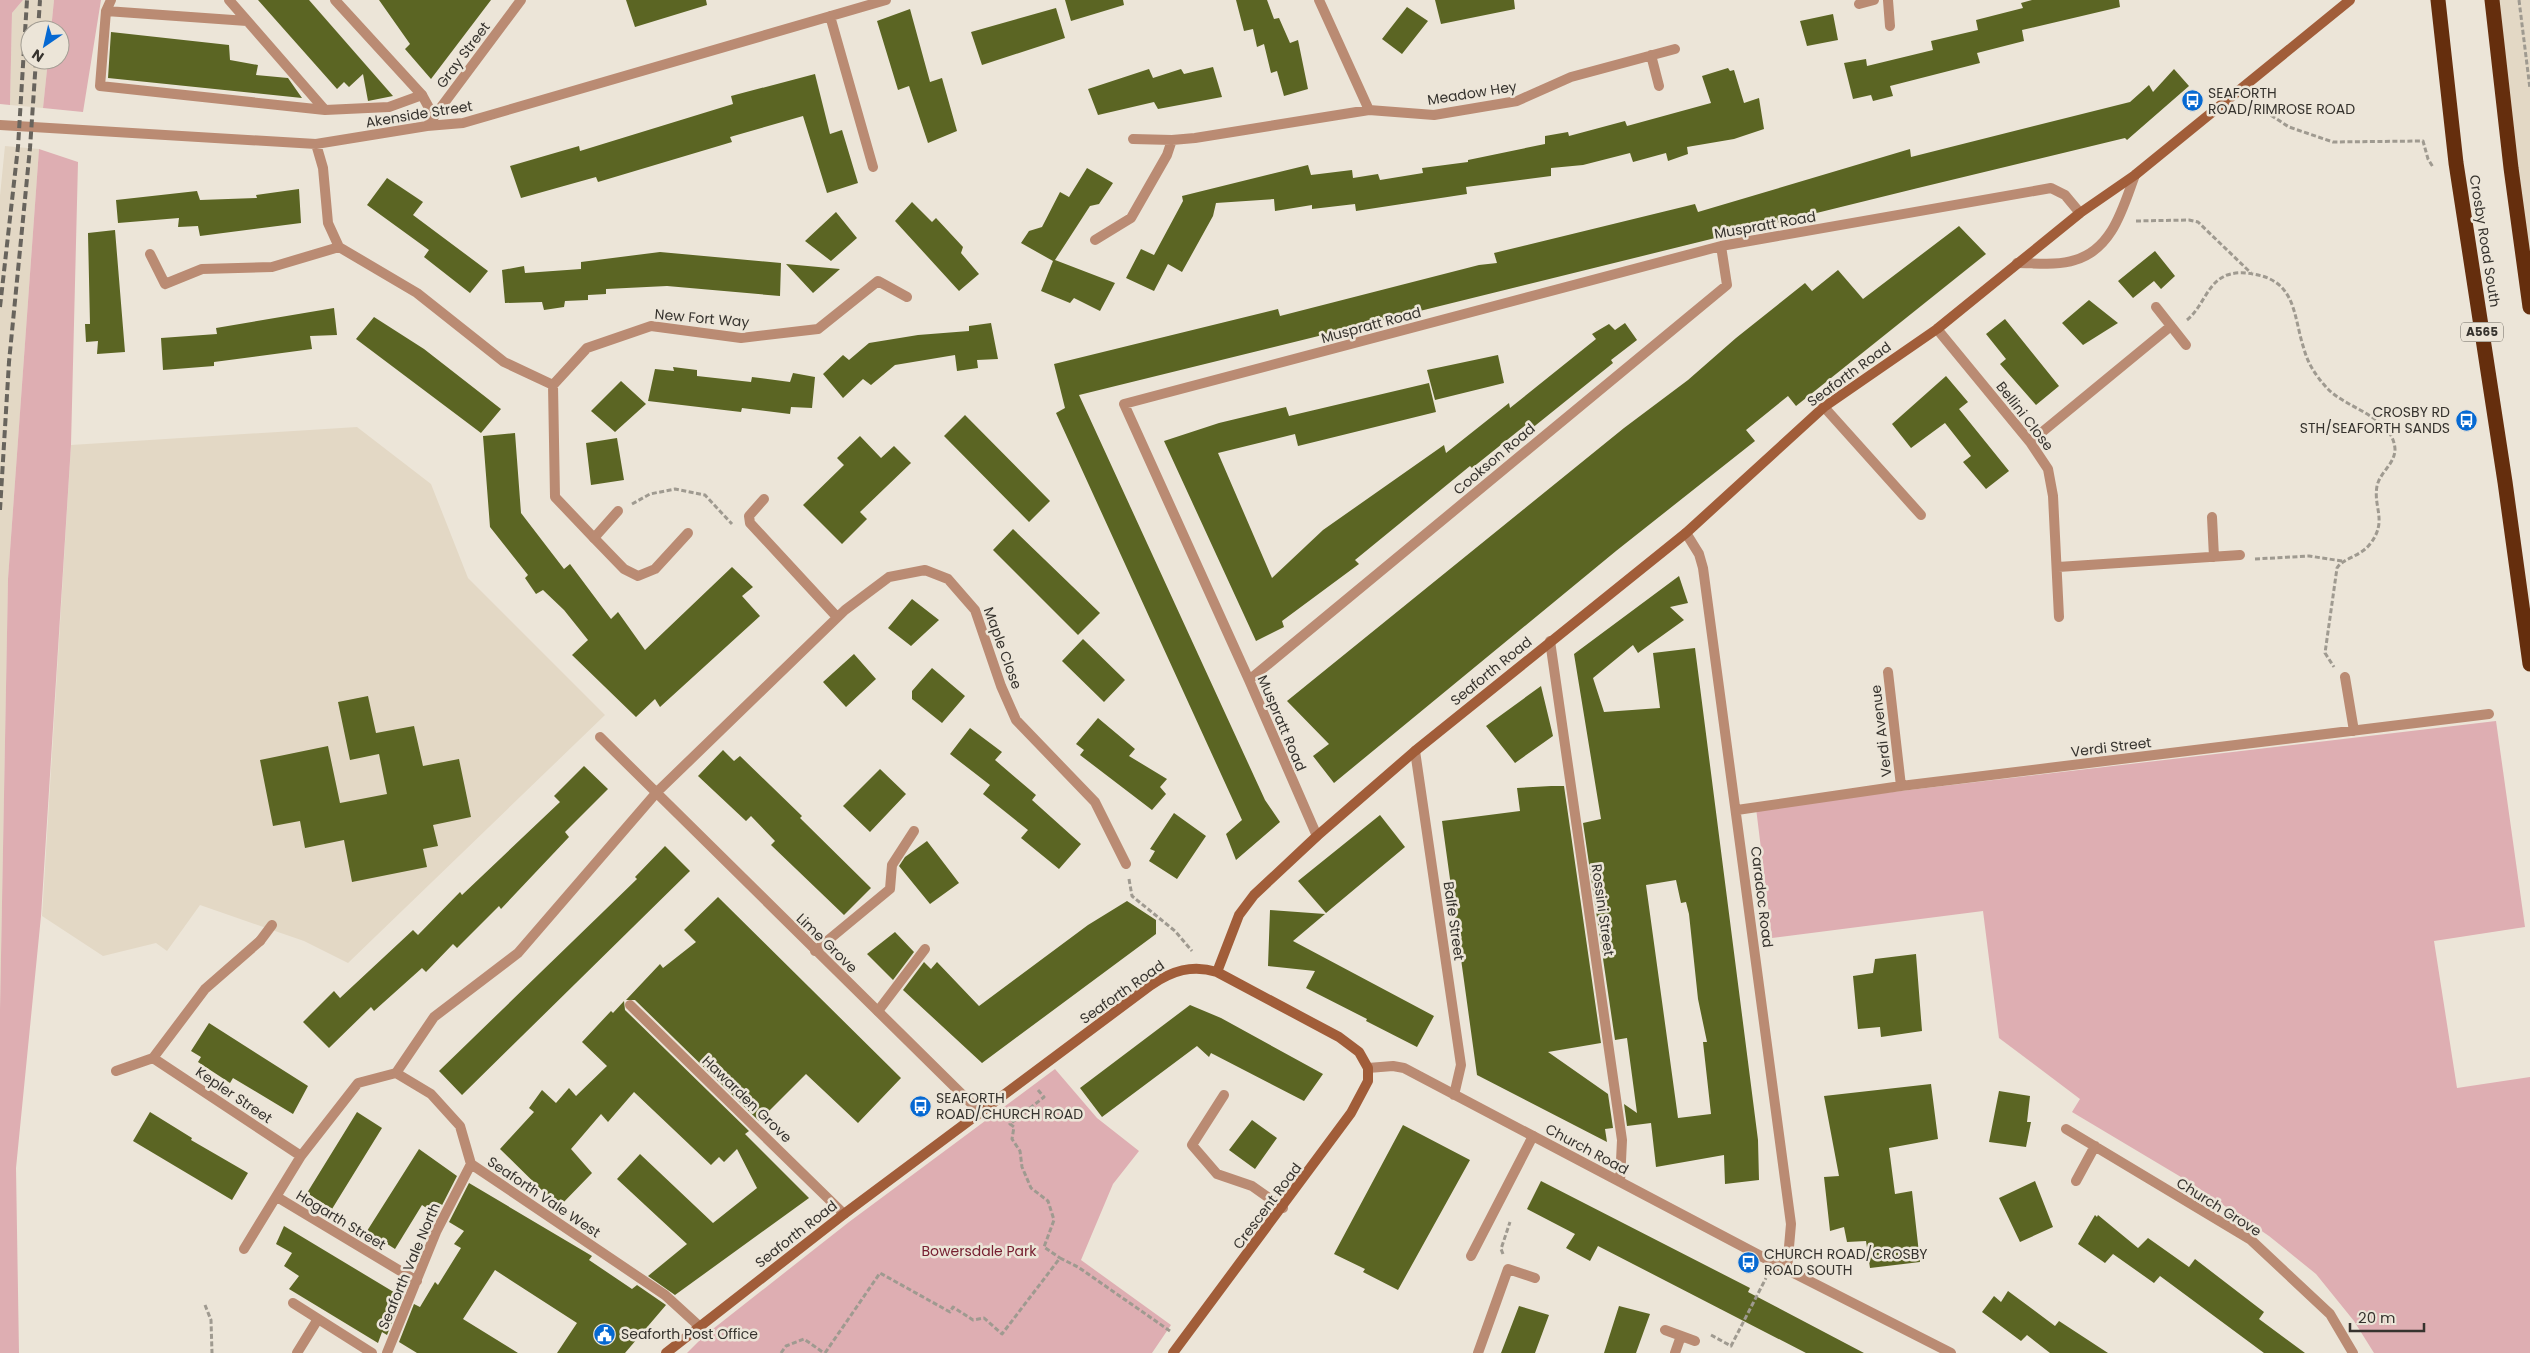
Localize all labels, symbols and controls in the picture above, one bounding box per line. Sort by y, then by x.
street label: Gray Street [431,18,495,92]
north arrow [20,20,70,70]
text: N [28,45,48,67]
street label: Meadow Hey [1426,76,1518,110]
place label: SEAFORTH ROAD/RIMROSE ROAD [2208,83,2355,119]
bus stop icon: SEAFORTH ROAD/RIMROSE ROAD [2180,89,2204,113]
street label: Akenside Street [364,96,474,132]
street label: Crosby Road South [2465,173,2505,309]
street label: Muspratt Road [1713,206,1817,244]
street label: Muspratt Road [1319,302,1423,348]
street label: New Fort Way [654,304,750,332]
road number: A565 [2461,322,2503,342]
street label: Seaforth Road [1803,337,1895,411]
street label: Bellini Close [1992,377,2059,455]
place label: CROSBY RD STH/SEAFORTH SANDS [2300,402,2450,438]
bus stop icon: CROSBY RD STH/SEAFORTH SANDS [2454,408,2478,432]
street label: Cookson Road [1449,419,1539,499]
street label: Maple Close [979,604,1027,692]
street label: Seaforth Road [1446,632,1536,710]
street label: Muspratt Road [1253,672,1311,774]
street label: Verdi Avenue [1865,684,1897,778]
street label: Verdi Street [2070,732,2152,762]
street label: Caradoc Road [1746,845,1778,949]
street label: Rossini Street [1587,863,1619,957]
street label: Balfe Street [1439,880,1469,962]
street label: Lime Grove [792,909,862,977]
street label: Seaforth Road [1076,955,1168,1029]
street label: Hawarden Grove [698,1051,797,1147]
street label: Kepler Street [192,1062,276,1128]
place label: SEAFORTH ROAD/CHURCH ROAD [936,1088,1083,1124]
bus stop icon: SEAFORTH ROAD/CHURCH ROAD [908,1094,932,1118]
street label: Church Road [1542,1119,1632,1179]
street label: Seaforth Vale West [483,1152,605,1242]
street label: Crescent Road [1228,1159,1306,1253]
street label: Church Grove [2173,1173,2266,1241]
street label: Hogarth Street [292,1185,390,1255]
street label: Seaforth Road [751,1196,841,1272]
street label: Seaforth Vale North [373,1200,445,1332]
park label: Bowersdale Park [921,1241,1037,1261]
place label: CHURCH ROAD/CROSBY ROAD SOUTH [1764,1244,1928,1280]
bus stop icon: CHURCH ROAD/CROSBY ROAD SOUTH [1736,1250,1760,1274]
scale bar [2350,1300,2424,1332]
text: 20 m [2358,1307,2396,1328]
public building icon: Seaforth Post Office [593,1322,617,1346]
place label: Seaforth Post Office [621,1324,758,1344]

